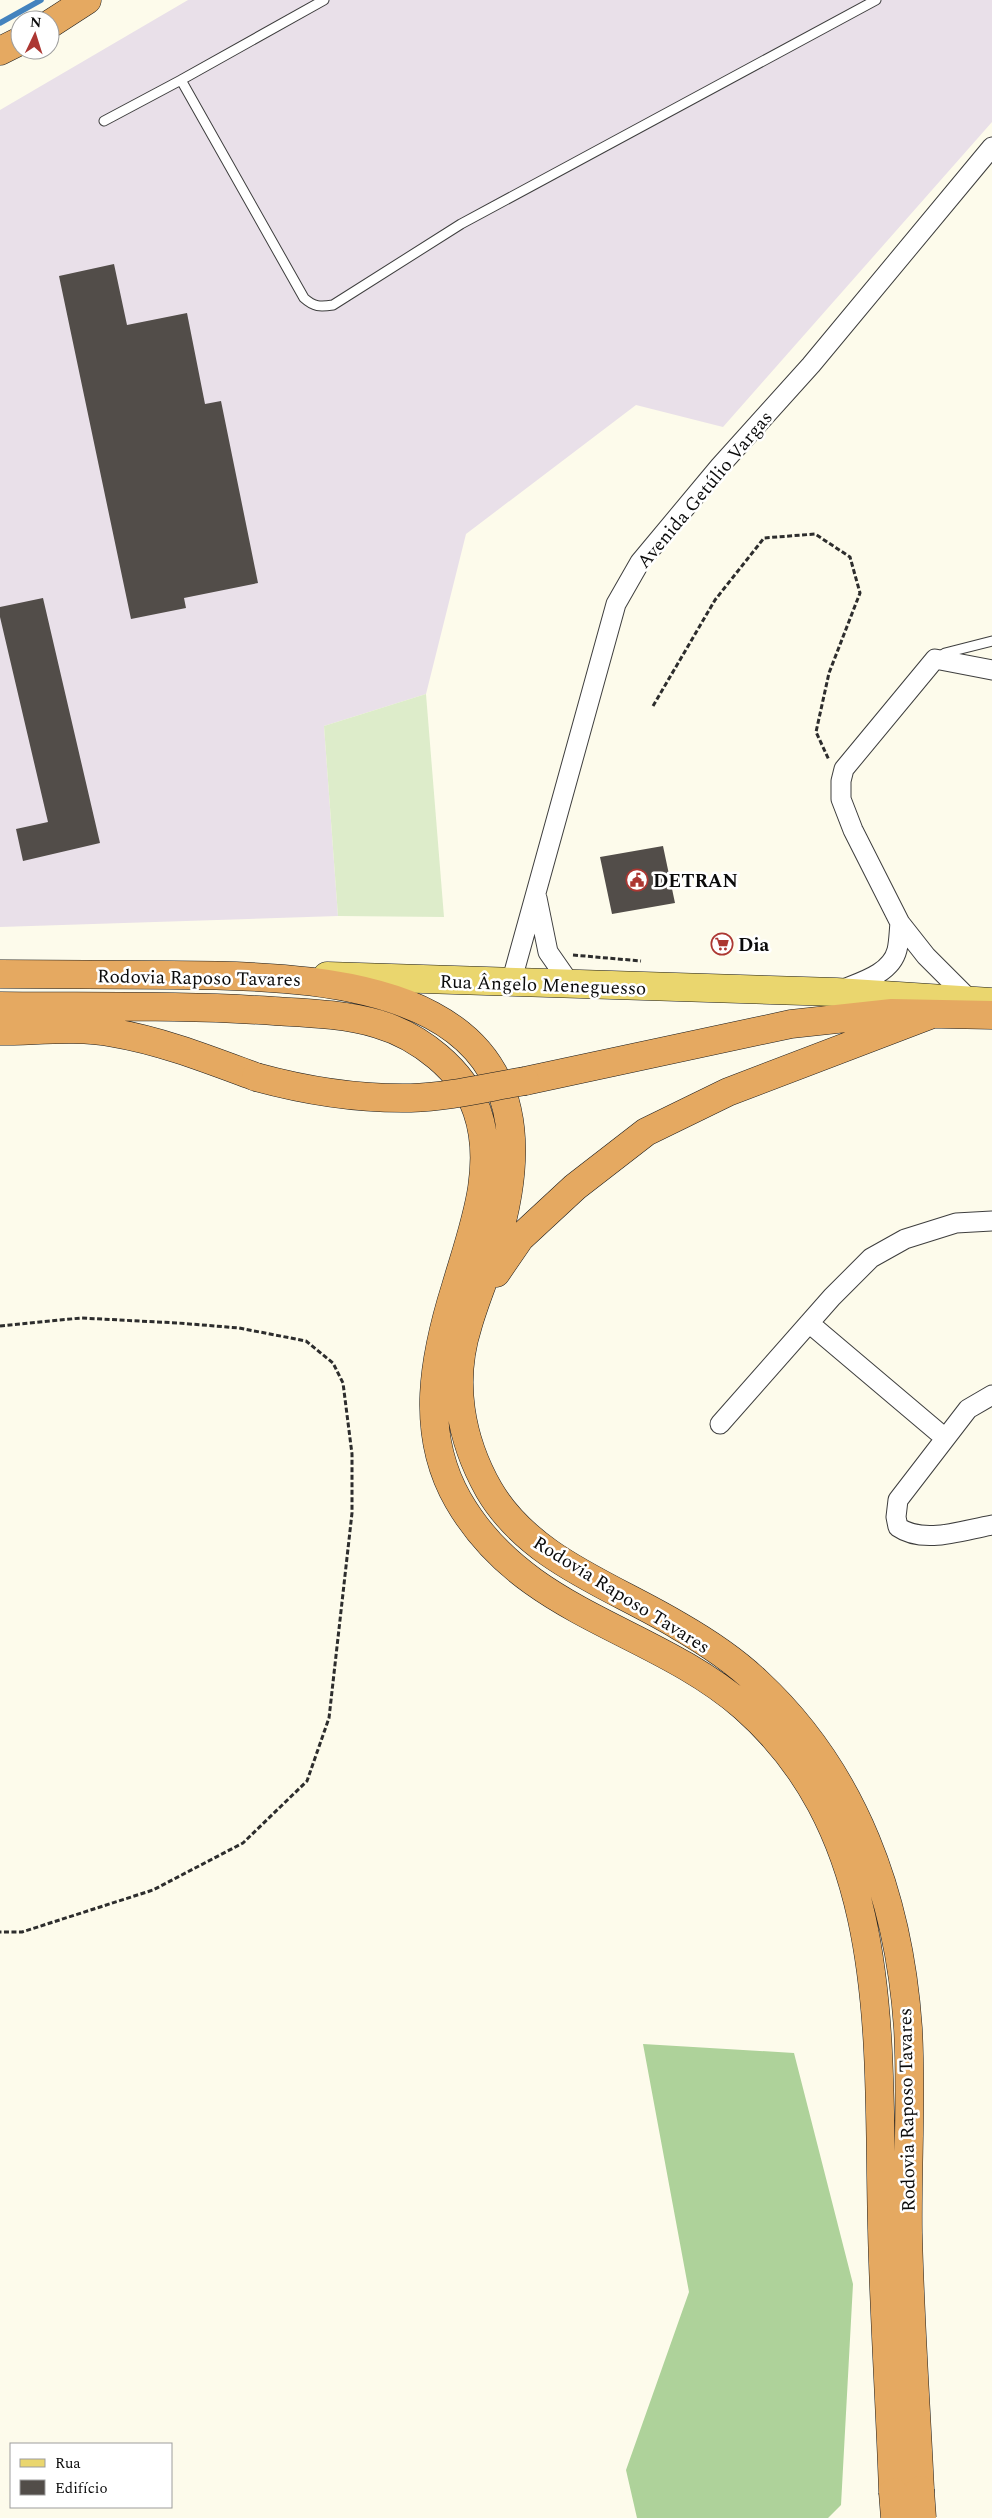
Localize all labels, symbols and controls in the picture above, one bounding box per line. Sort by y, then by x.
north arrow [10,10,60,60]
text: N [29,12,42,33]
street label: Avenida Getúlio Vargas [630,405,780,575]
place label: DETRAN [653,867,738,896]
public building icon: DETRAN [625,868,649,892]
place label: Dia [738,931,770,960]
supermarket icon: Dia [710,932,734,956]
street label: Rodovia Raposo Tavares [97,962,301,995]
street label: Rua Ângelo Meneguesso [439,967,647,1004]
street label: Rodovia Raposo Tavares [527,1529,715,1662]
street label: Rodovia Raposo Tavares [891,2008,924,2212]
legend [10,2443,172,2508]
text: Rua [55,2452,81,2475]
text: Edifício [55,2477,108,2500]

